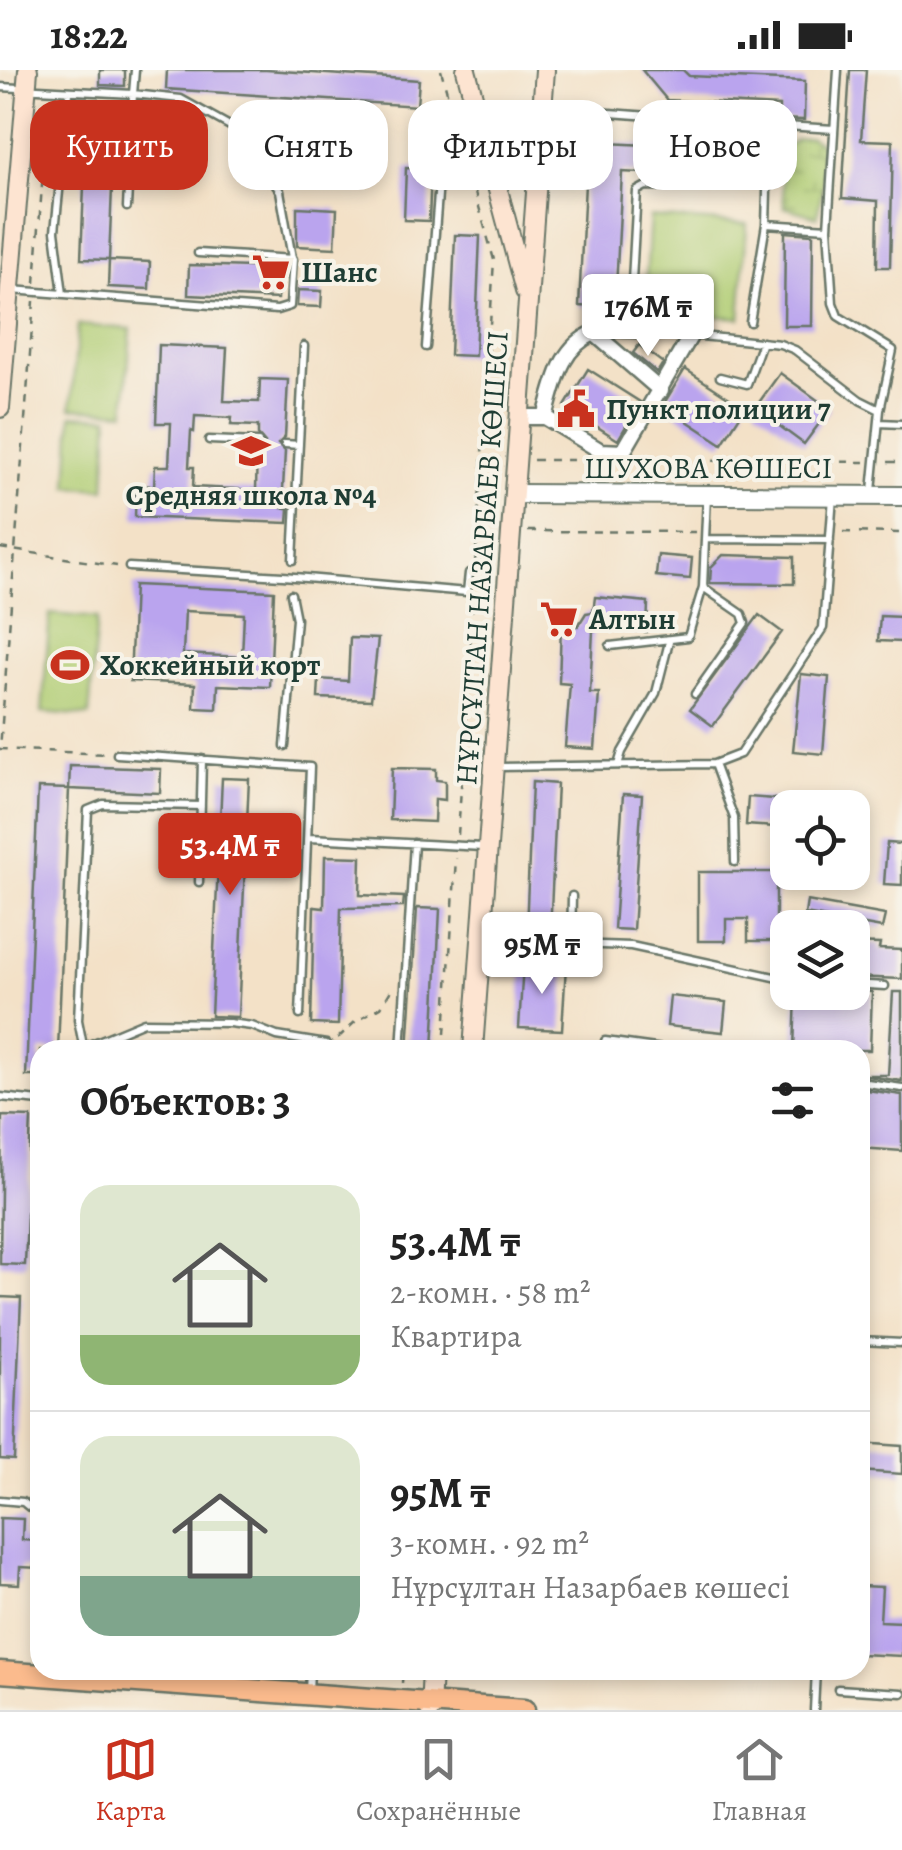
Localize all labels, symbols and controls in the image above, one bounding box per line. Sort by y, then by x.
text: 18:22 [50,9,128,61]
chip: Купить [30,100,208,190]
chip: Снять [228,100,388,190]
chip: Фильтры [408,100,613,190]
chip: Новое [633,100,797,190]
supermarket icon: Шанс [250,251,292,293]
place label: Шанс [301,252,378,292]
pin: 176M ₸ [567,274,729,359]
text: 176M ₸ [604,284,692,328]
street label: НҰРСҰЛТАН НАЗАРБАЕВ КӨШЕСІ [446,329,518,787]
public building icon: Пункт полиции 7 [555,388,597,430]
place label: Пункт полиции 7 [606,389,831,429]
school or university icon: Средняя школа №4 [230,430,272,472]
street label: ШУХОВА КӨШЕСІ [584,448,832,488]
place label: Средняя школа №4 [125,475,377,515]
supermarket icon: Алтын [538,598,580,640]
place label: Алтын [588,599,676,639]
sports icon: Хоккейный корт [49,644,91,686]
place label: Хоккейный корт [100,645,321,685]
map controls [770,790,870,1010]
button: locate [770,790,870,890]
pin: 53.4M ₸ [138,813,322,898]
text: 53.4M ₸ [180,823,280,867]
button: layers [770,910,870,1010]
pin: 95M ₸ [472,912,612,997]
text: 95M ₸ [504,922,580,966]
text: Объектов: 3 [80,1072,291,1129]
icon: filters [765,1073,820,1128]
text: 53.4M ₸ [390,1213,520,1270]
icon: home [160,1225,280,1345]
text: 2-комн. · 58 m² [390,1270,590,1314]
text: Квартира [390,1314,522,1358]
text: 95M ₸ [390,1464,491,1521]
icon: home [160,1476,280,1596]
text: 3-комн. · 92 m² [390,1521,589,1565]
text: Нұрсұлтан Назарбаев көшесі [390,1565,790,1609]
tab: Карта [95,1732,166,1830]
tab: Сохранённые [356,1732,521,1830]
tab: Главная [712,1732,807,1830]

